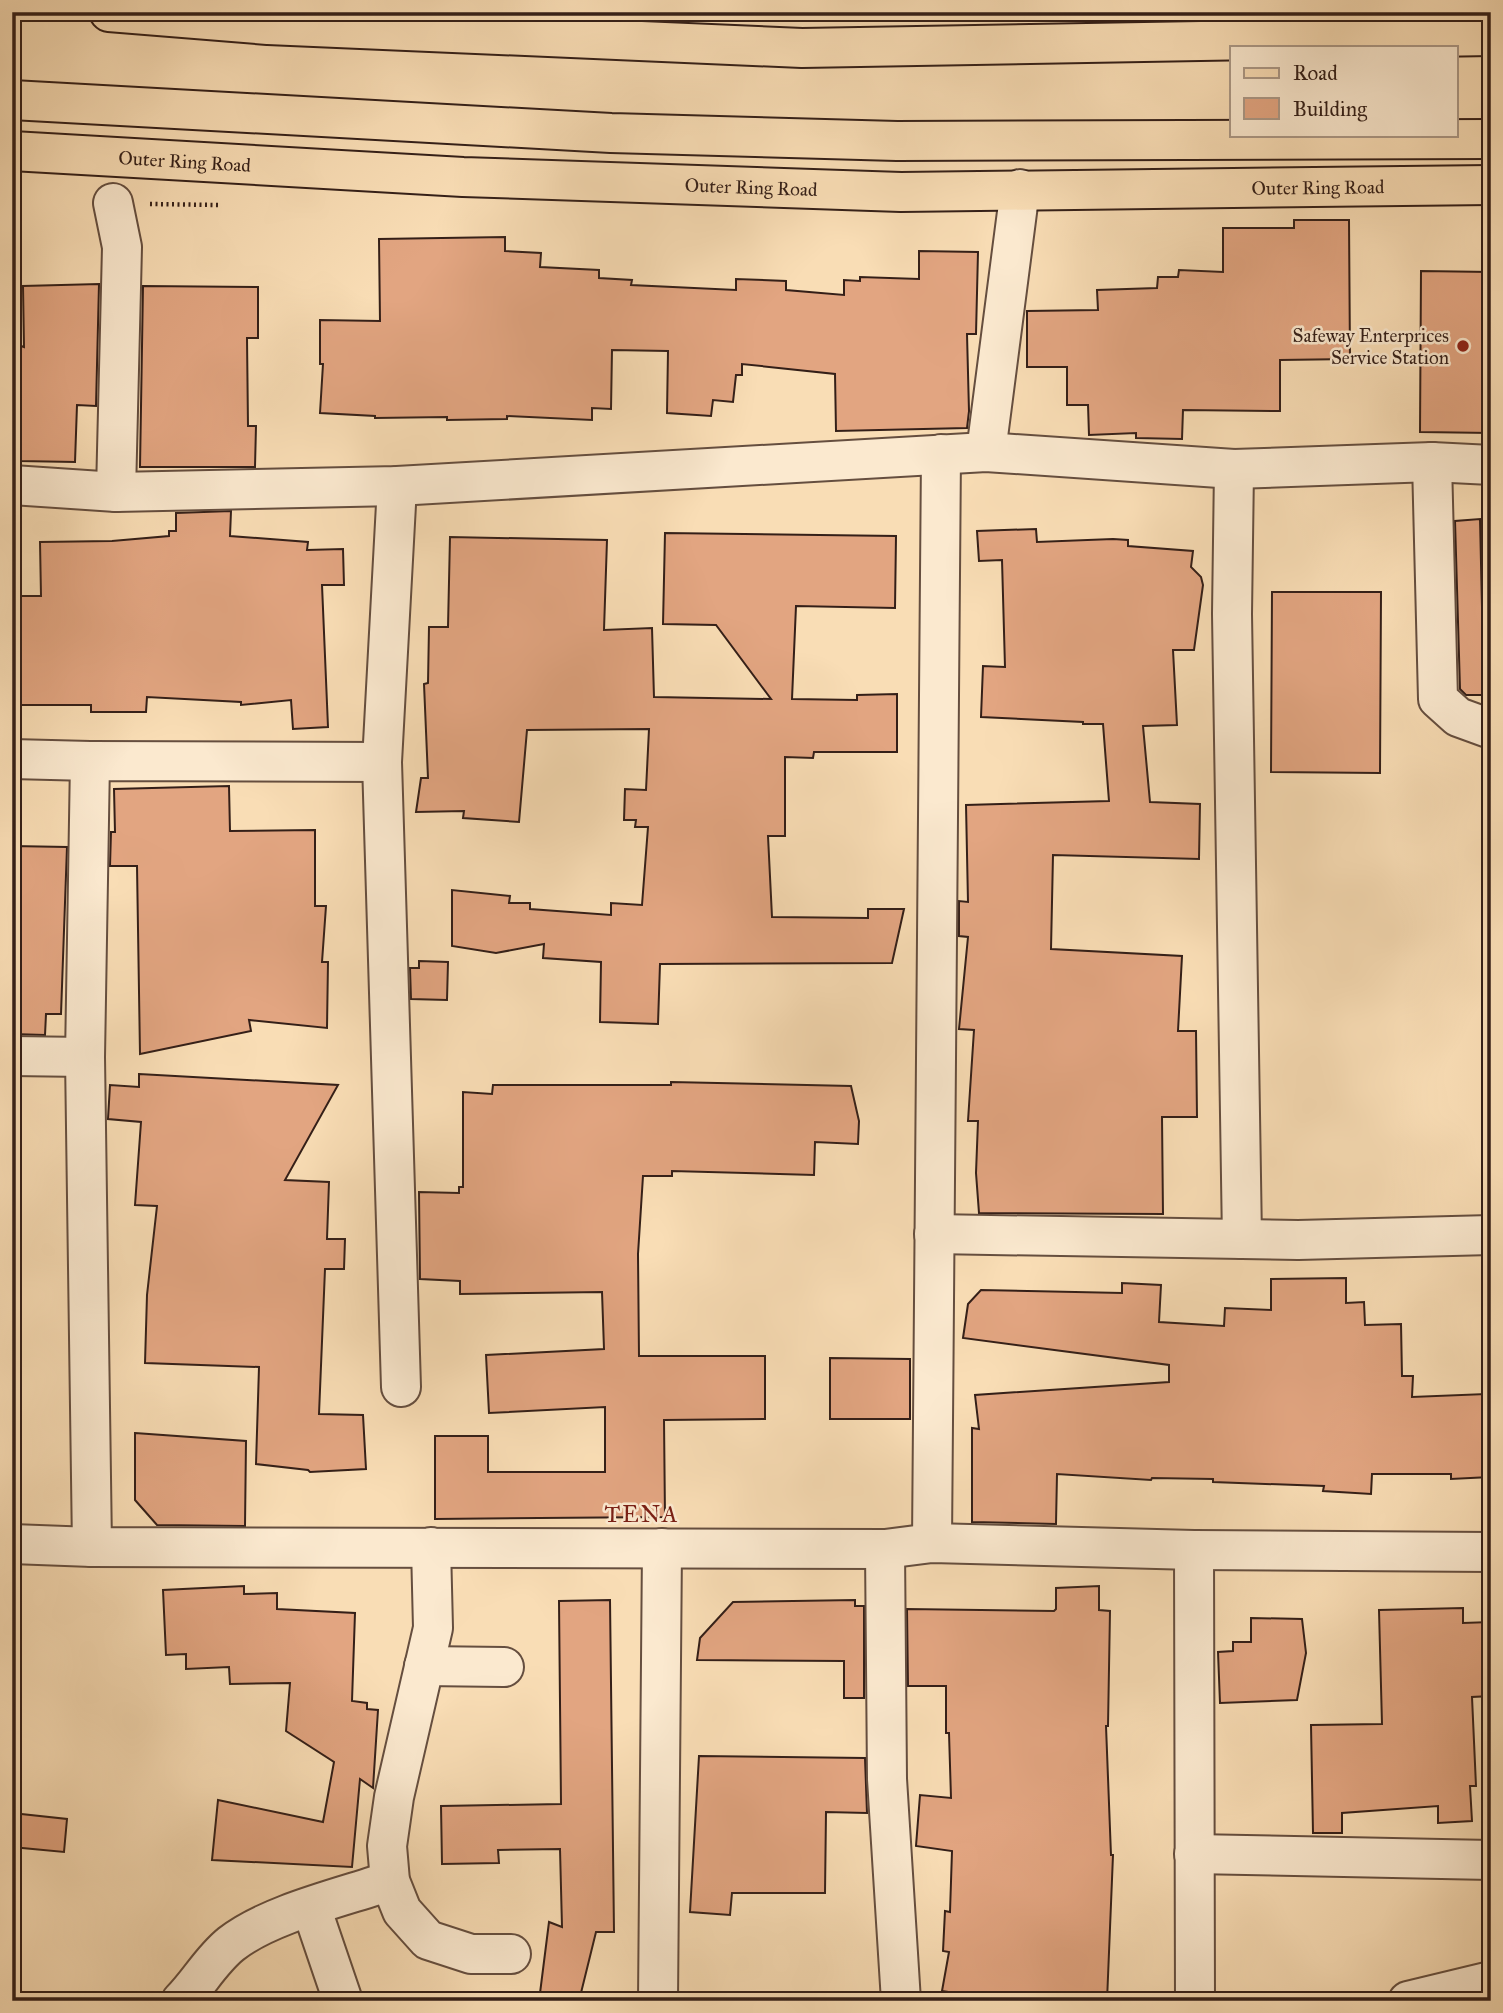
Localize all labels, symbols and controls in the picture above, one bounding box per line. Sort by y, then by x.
legend [1230,46,1458,136]
text: Road [1293,60,1338,86]
text: Building [1293,96,1367,122]
street label: Outer Ring Road [118,146,252,177]
street label: Outer Ring Road [684,174,818,201]
street label: Outer Ring Road [1251,175,1385,200]
place label: Safeway Enterprices Service Station [1293,324,1449,369]
marker: Safeway Enterprices Service Station [1455,338,1471,354]
district label: TENA [604,1500,680,1528]

